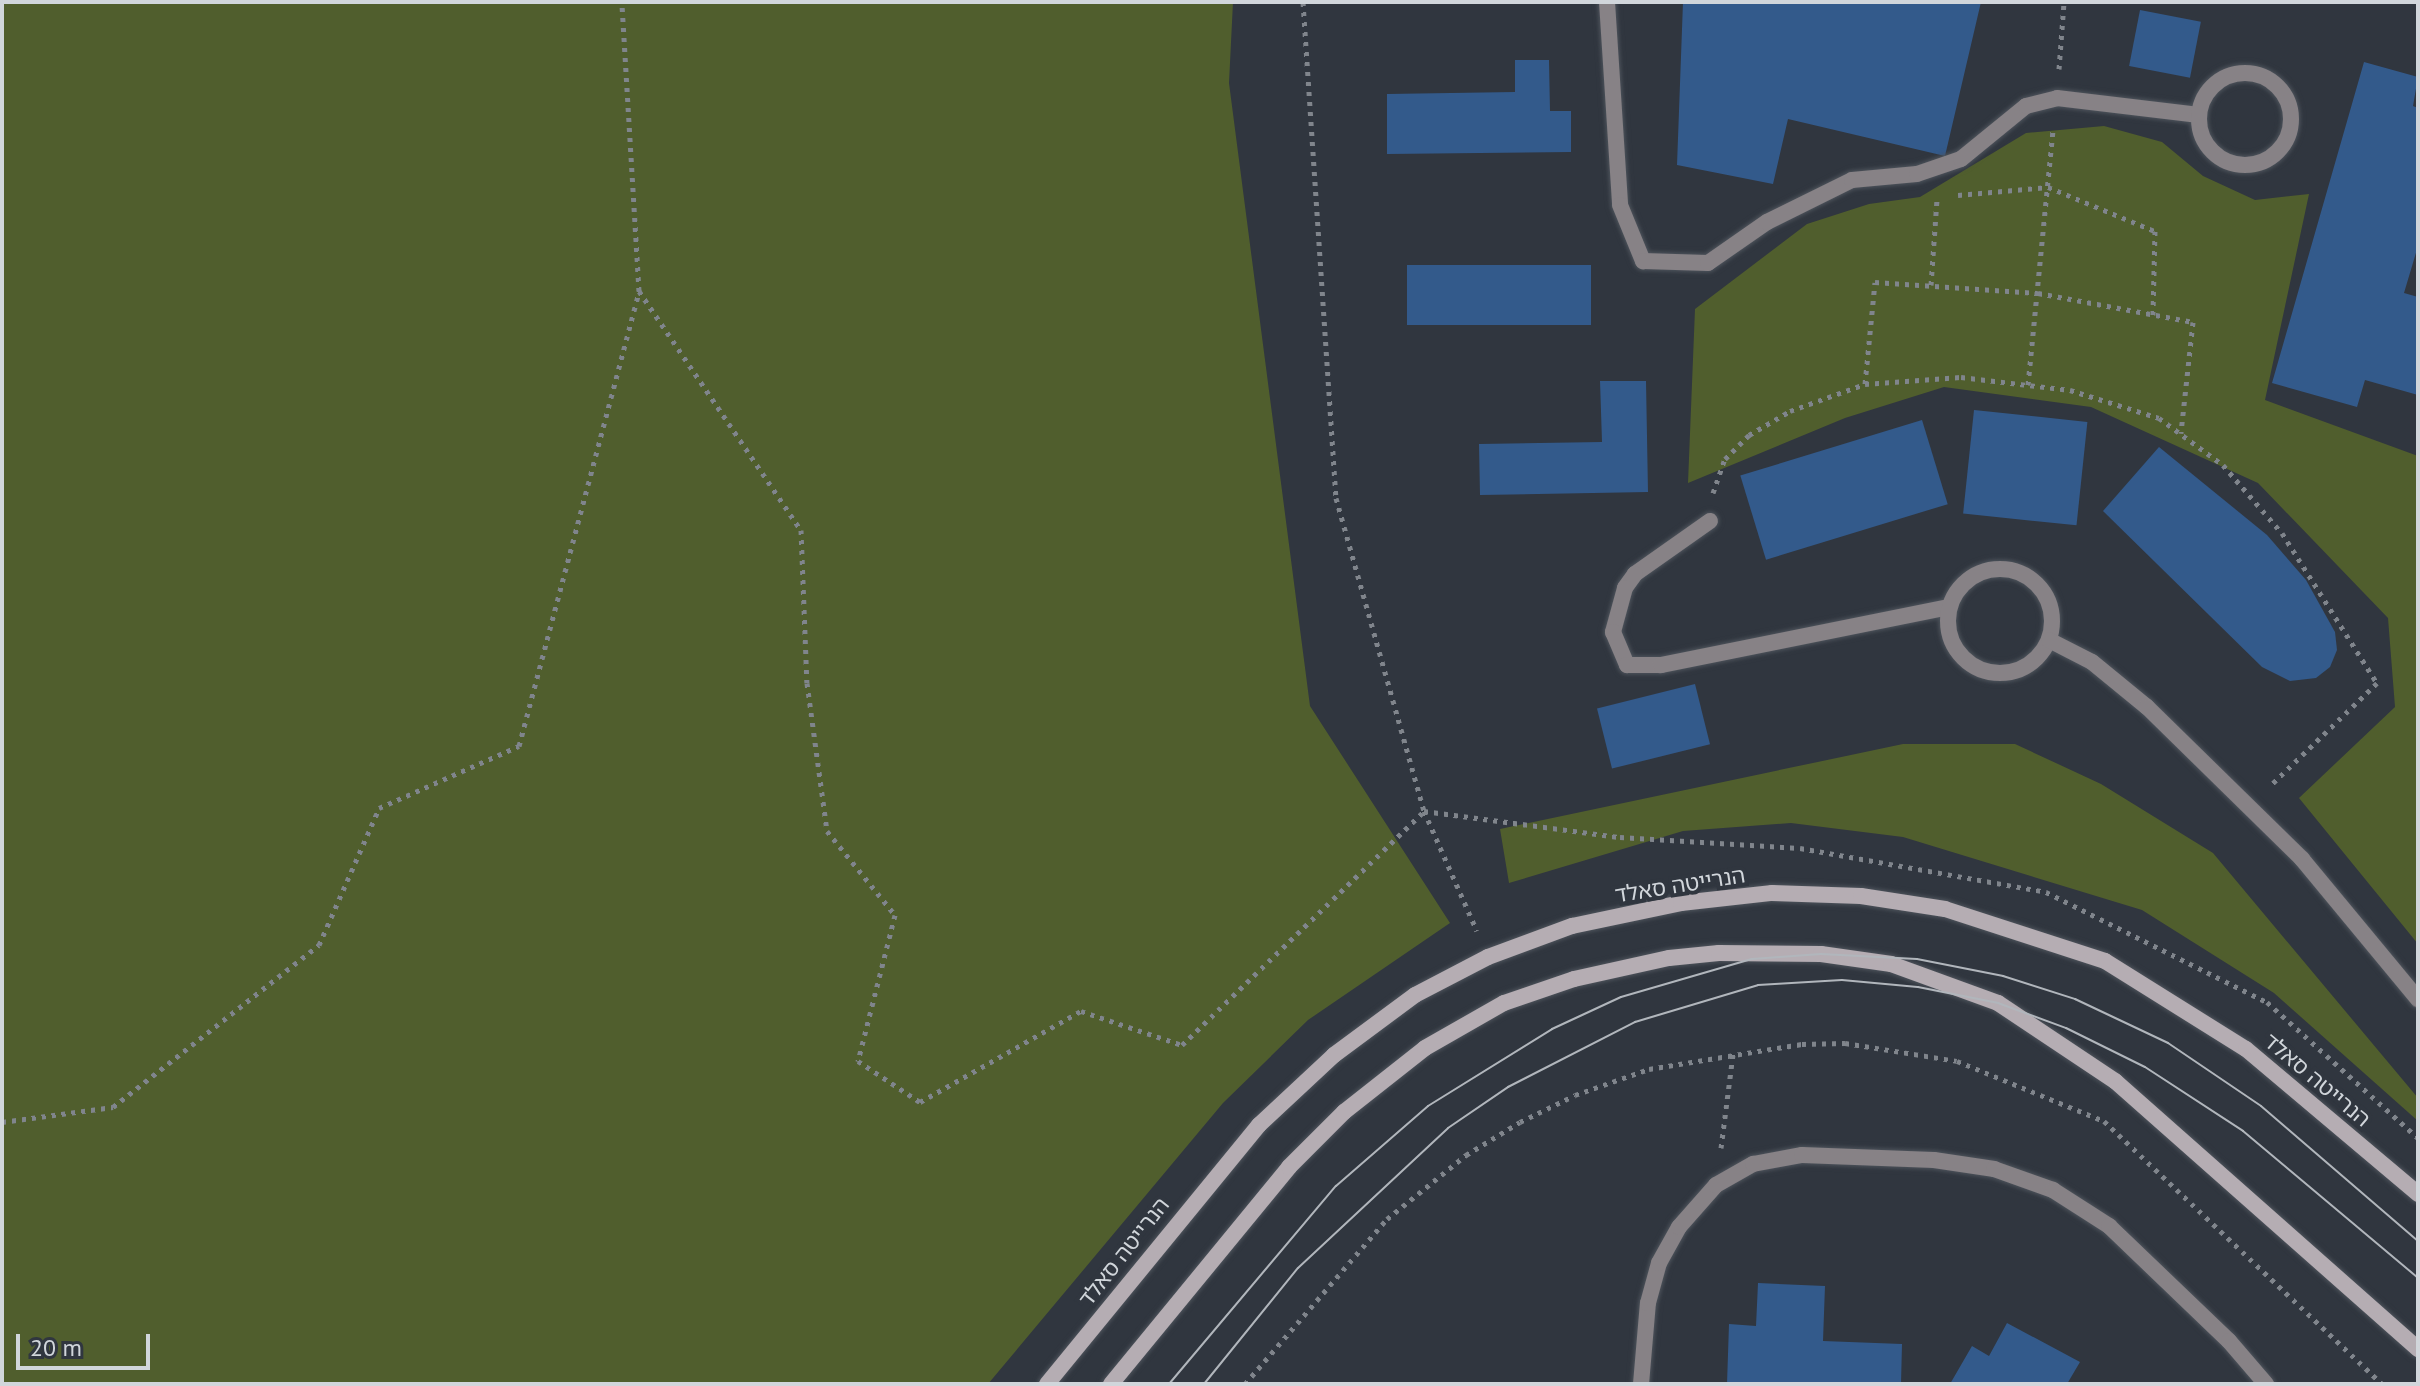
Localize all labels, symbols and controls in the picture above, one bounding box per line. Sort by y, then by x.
street label: הנרייטה סאלד [1613,862,1747,908]
street label: הנרייטה סאלד [2258,1028,2376,1132]
street label: הנרייטה סאלד [1073,1192,1175,1312]
scale bar [20,1318,154,1368]
text: 20 m [30,1332,82,1363]

